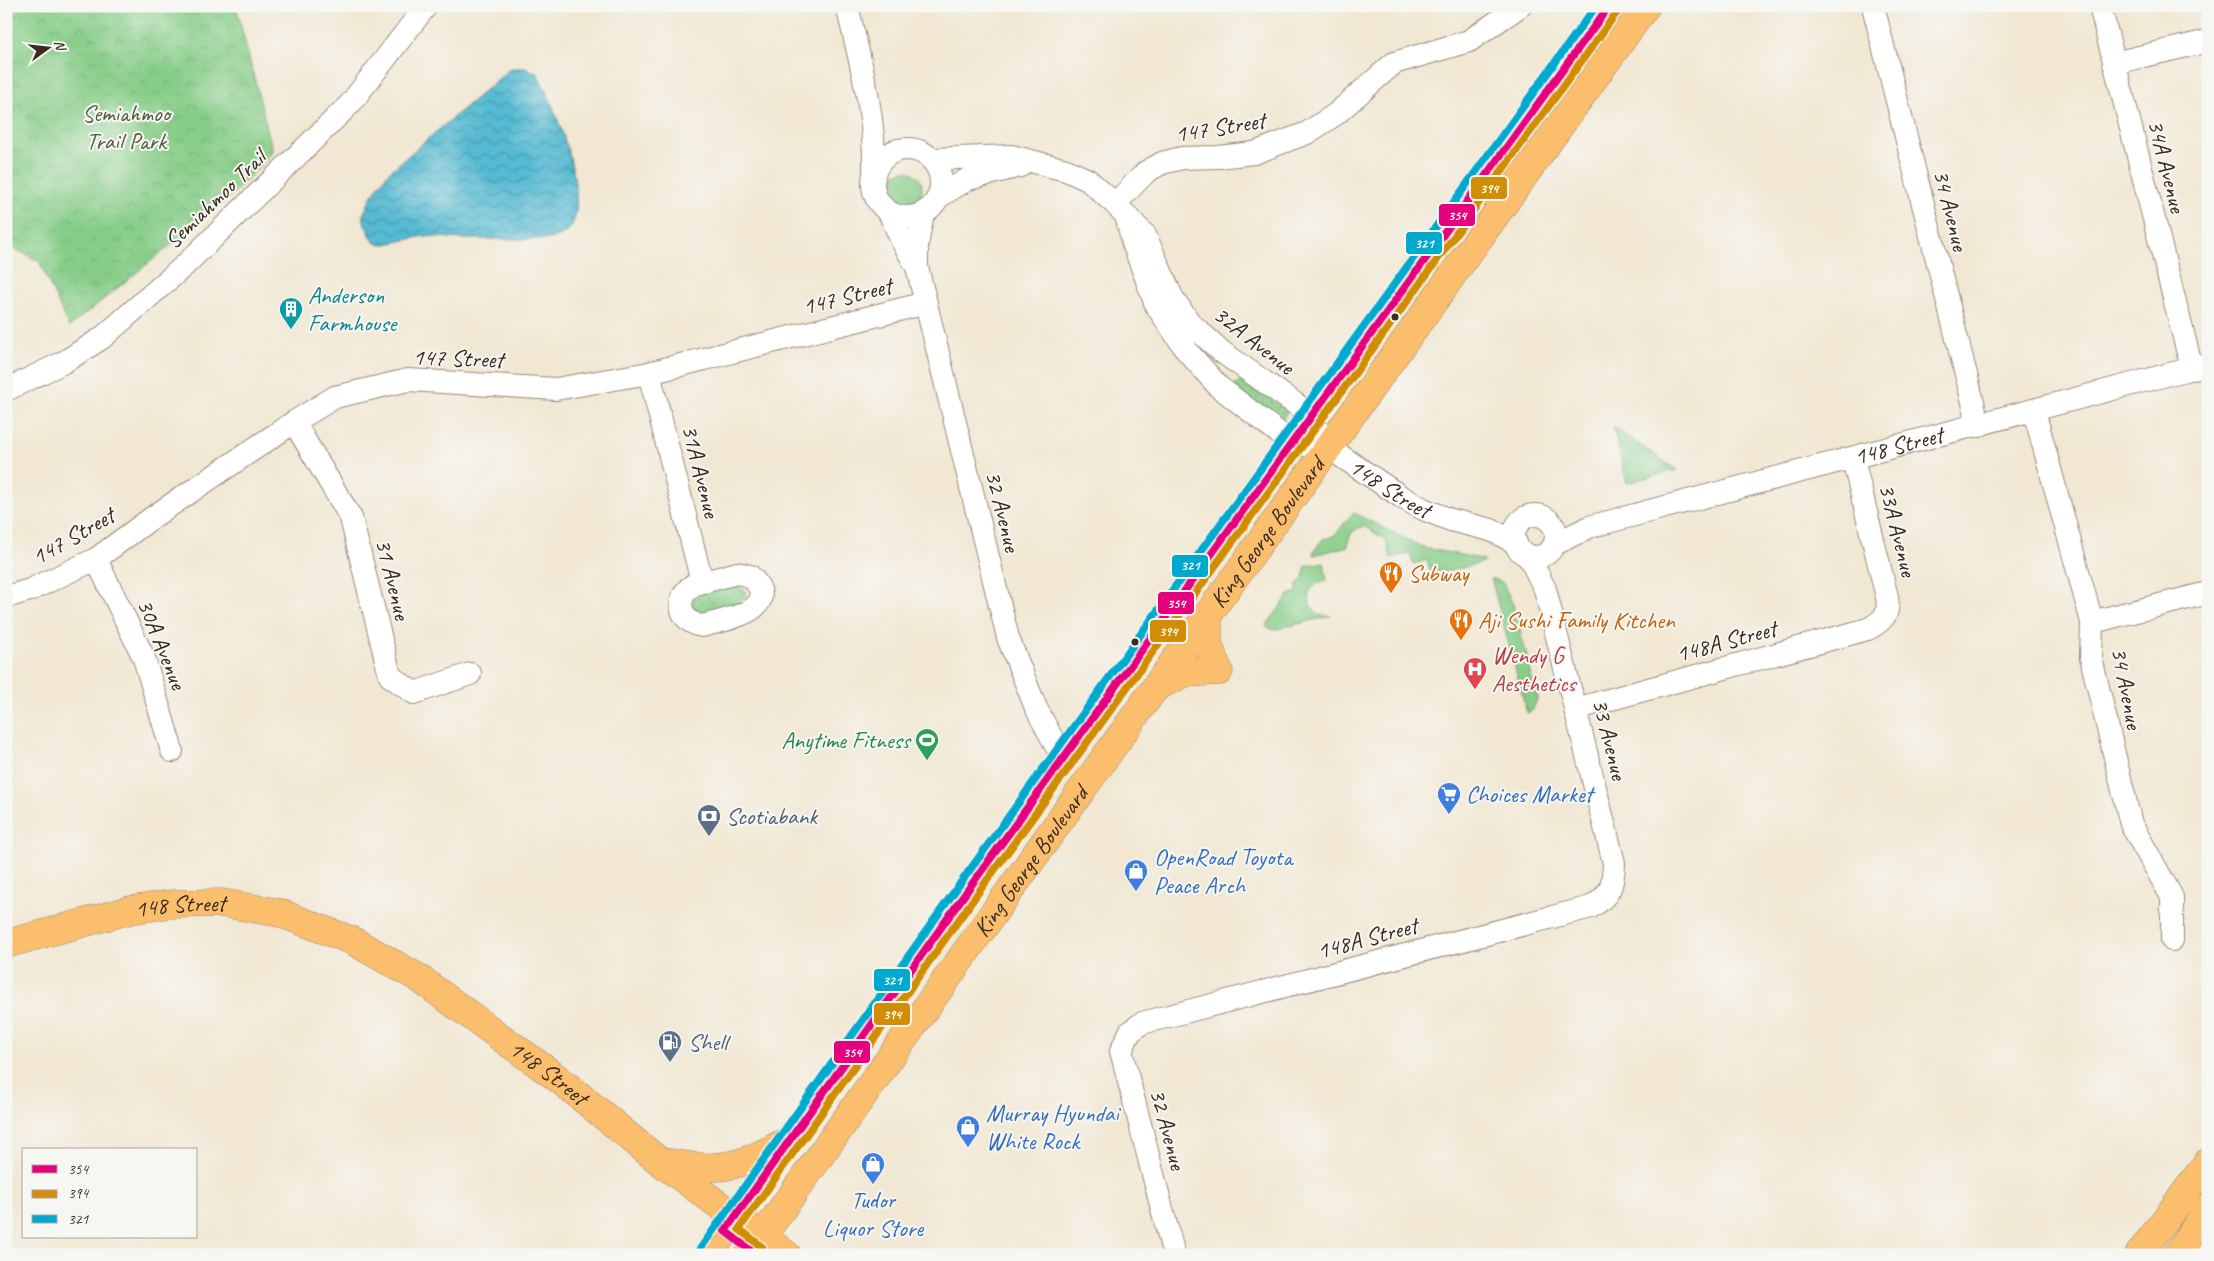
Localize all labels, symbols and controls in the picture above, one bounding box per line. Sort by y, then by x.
north arrow [22,22,72,72]
text: N [51,38,70,53]
park label: Semiahmoo Trail Park [82,98,173,156]
street label: 147 Street [1173,105,1270,149]
street label: 34A Avenue [2141,116,2194,218]
street label: Semiahmoo Trail [158,140,275,255]
street label: 34 Avenue [1926,166,1976,256]
line badge: 394 [1470,176,1508,200]
text: 394 [1480,180,1500,197]
line badge: 354 [1438,203,1476,227]
text: 354 [1448,207,1468,224]
line badge: 321 [1405,231,1443,255]
text: 321 [1415,235,1435,252]
street label: 147 Street [799,270,897,321]
place label: Anderson Farmhouse [308,280,398,338]
building icon: Anderson Farmhouse [278,296,304,330]
street label: 32A Avenue [1207,299,1302,382]
unlabelled marker [1390,312,1400,322]
street label: 147 Street [412,341,507,375]
street label: 148 Street [1851,419,1949,472]
street label: 31A Avenue [675,421,728,523]
street label: King George Boulevard [1203,448,1333,614]
street label: 148 Street [1344,451,1437,526]
street label: 32 Avenue [978,467,1028,557]
street label: 33A Avenue [1872,480,1925,582]
street label: 147 Street [26,499,122,572]
street label: 31 Avenue [368,535,418,625]
line badge: 321 [1171,554,1209,578]
text: 321 [1181,557,1201,574]
place label: Subway [1408,558,1470,588]
restaurant icon: Subway [1378,560,1404,594]
line badge: 354 [1157,591,1195,615]
street label: 30A Avenue [130,594,194,696]
text: 354 [1167,595,1187,612]
place label: Aji Sushi Family Kitchen [1478,605,1676,635]
restaurant icon: Aji Sushi Family Kitchen [1448,607,1474,641]
street label: 148A Street [1673,612,1782,669]
line badge: 394 [1149,619,1187,643]
text: 394 [1159,623,1179,640]
unlabelled marker [1130,637,1140,647]
place label: Wendy G Aesthetics [1492,640,1578,698]
street label: 34 Avenue [2104,645,2150,734]
hospital icon: Wendy G Aesthetics [1462,656,1488,690]
street label: 33 Avenue [1585,695,1635,785]
place label: Anytime Fitness [781,725,912,755]
sports icon: Anytime Fitness [914,727,940,761]
street label: King George Boulevard [967,777,1097,943]
place label: Choices Market [1466,779,1596,809]
supermarket icon: Choices Market [1436,781,1462,815]
place label: Scotiabank [726,801,819,831]
bank icon: Scotiabank [696,803,722,837]
place label: OpenRoad Toyota Peace Arch [1154,842,1294,900]
shop icon: OpenRoad Toyota Peace Arch [1123,858,1149,892]
street label: 148 Street [133,888,229,924]
street label: 148A Street [1314,909,1423,966]
line badge: 321 [873,968,911,992]
text: 321 [883,972,903,989]
line badge: 394 [873,1002,911,1026]
text: 394 [883,1006,903,1023]
place label: Shell [688,1027,731,1057]
fuel station icon: Shell [657,1029,683,1063]
street label: 148 Street [503,1033,596,1114]
line badge: 354 [833,1040,871,1064]
text: 354 [843,1044,863,1061]
street label: 32 Avenue [1143,1085,1194,1175]
place label: Murray Hyundai White Rock [986,1098,1121,1156]
shop icon: Murray Hyundai White Rock [955,1114,981,1148]
legend [22,1148,198,1238]
shop icon: Tudor Liquor Store [860,1151,886,1185]
text: 354 [68,1160,90,1179]
text: 394 [68,1184,90,1203]
place label: Tudor Liquor Store [823,1185,925,1243]
text: 321 [68,1210,90,1229]

